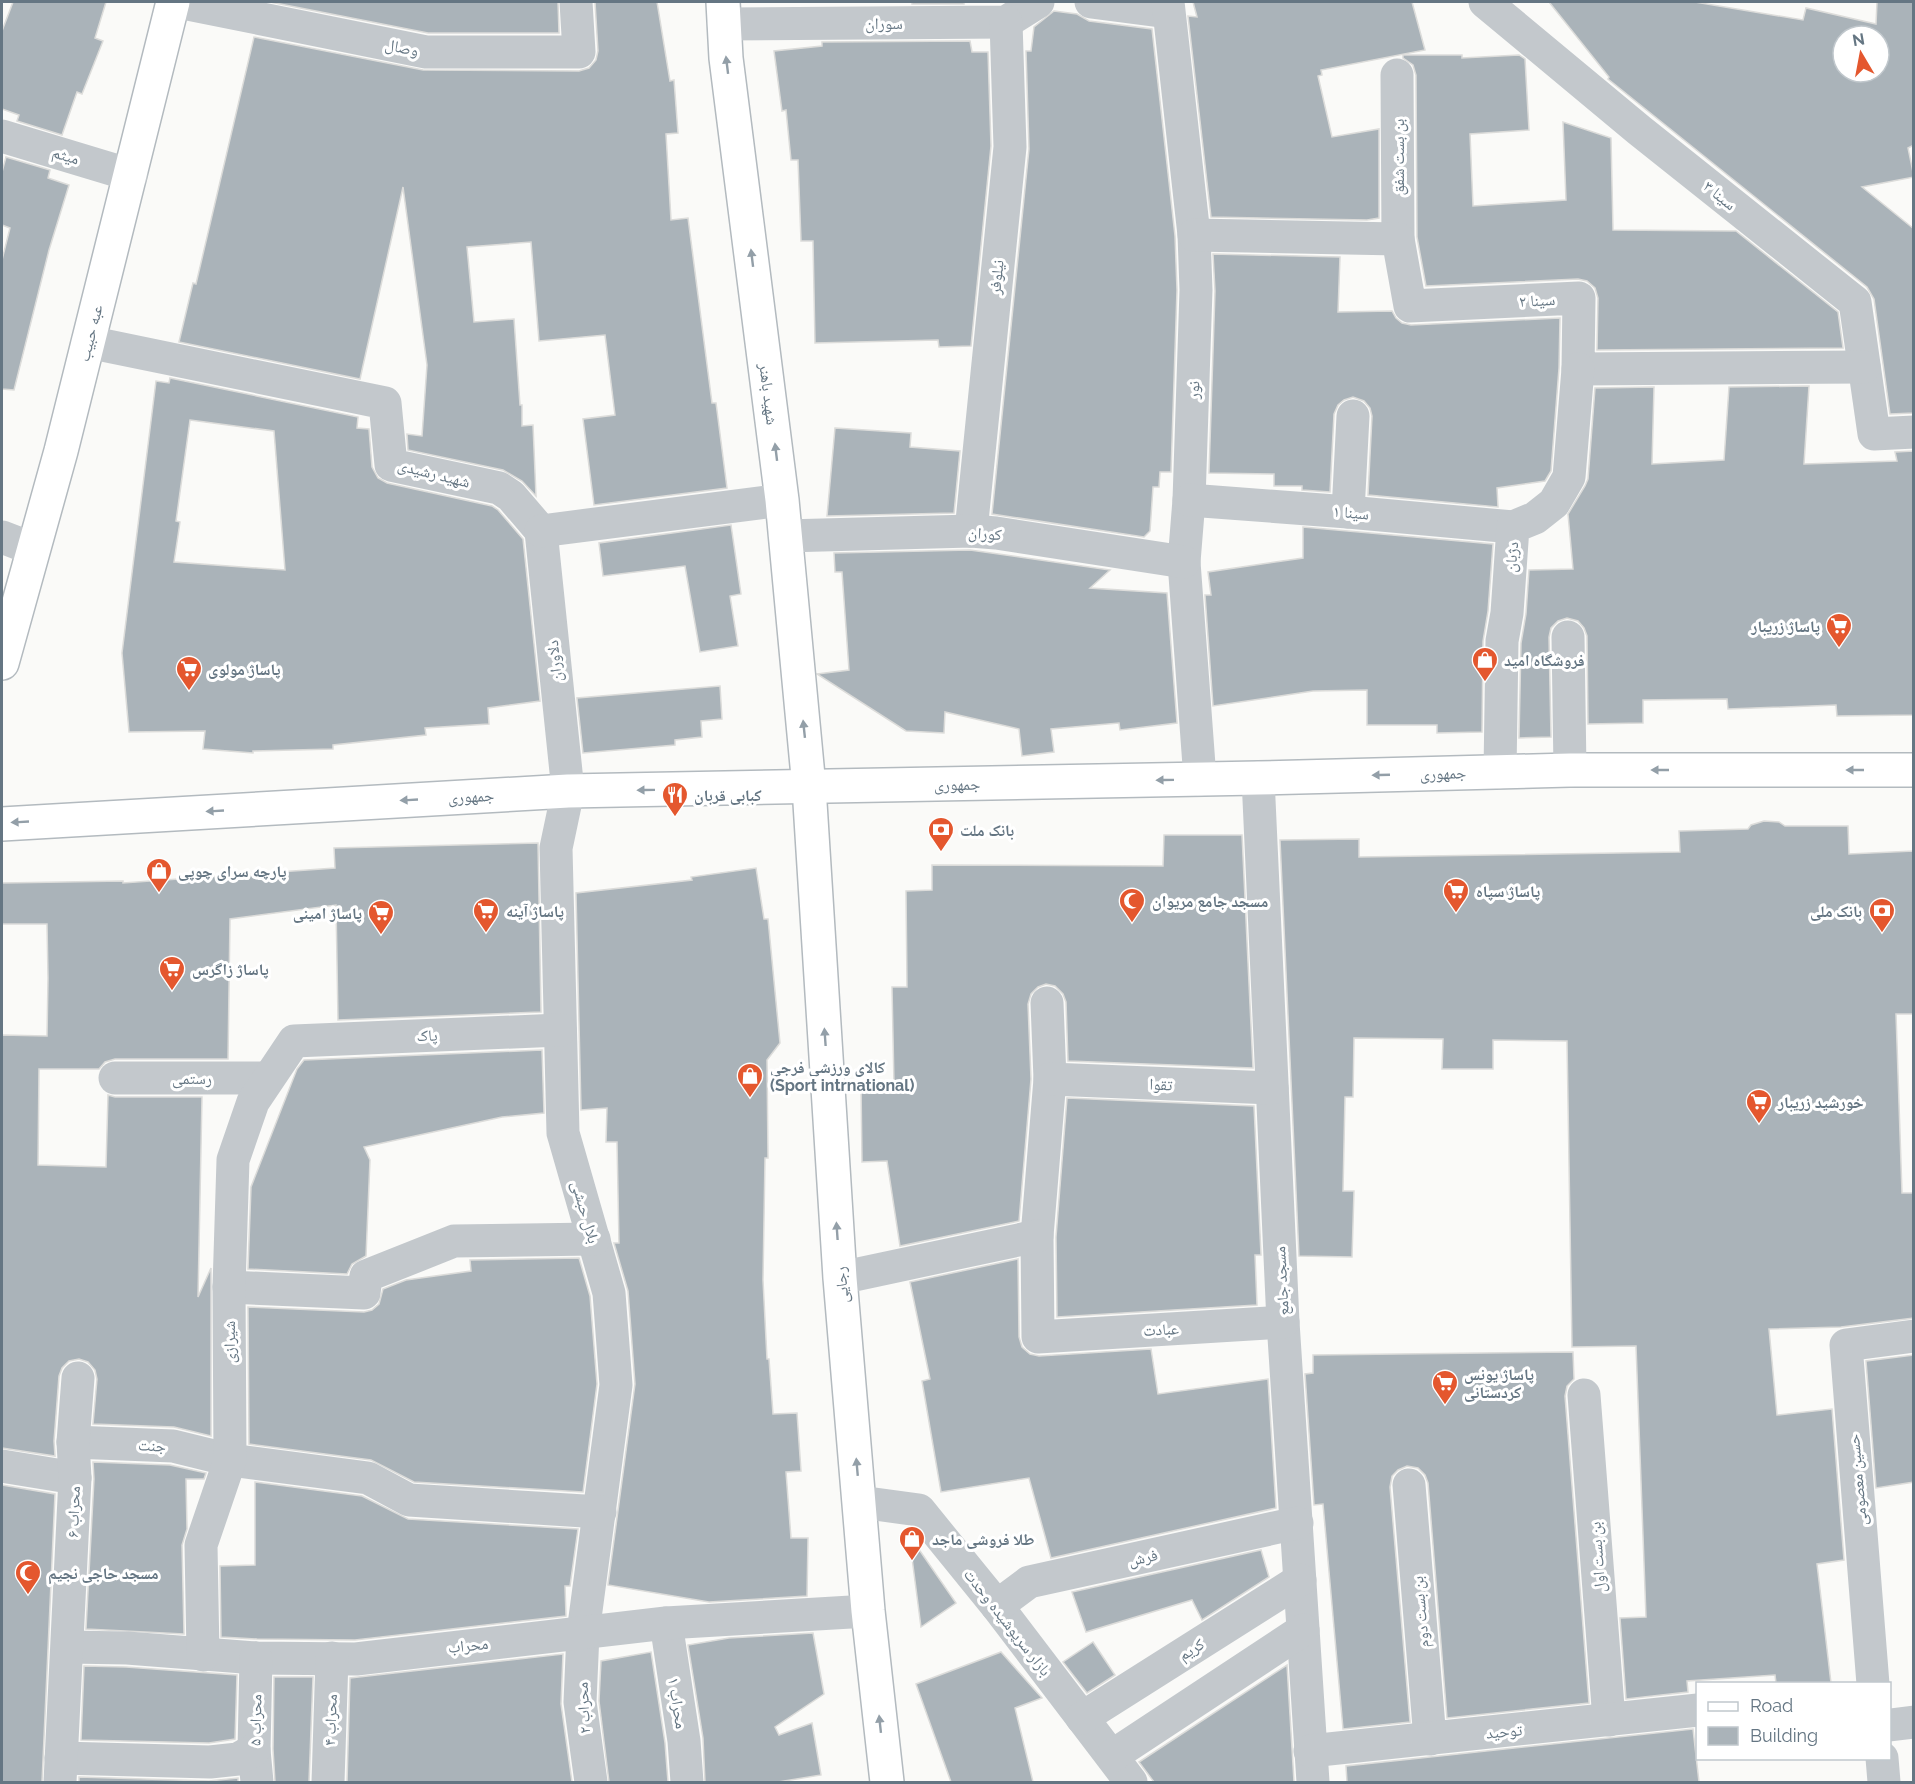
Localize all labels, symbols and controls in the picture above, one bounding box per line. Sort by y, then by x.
street label: سوران [865,14,903,34]
north arrow [1831,24,1891,84]
text: N [1851,29,1866,50]
street label: وصال [383,35,420,61]
one-way arrow [722,55,732,74]
street label: بن بست شفق [1389,119,1409,196]
street label: میثم [50,142,82,170]
street label: سینا ۳ [1700,177,1740,214]
one-way arrow [747,249,756,268]
street label: نیلوفر [985,259,1008,296]
street label: سینا ۲ [1518,290,1556,311]
street label: عبه حبیب [74,303,107,363]
street label: شهید باهنر [755,361,782,426]
street label: نور [1184,381,1203,400]
one-way arrow [772,442,781,461]
street label: شهید رشیدی [395,455,472,493]
street label: سینا ۱ [1332,501,1370,524]
street label: کوران [968,523,1003,545]
street label: دژبان [1501,541,1523,573]
supermarket icon: پاساژ زریبار [1824,611,1854,649]
place label: پاساژ زریبار [1750,617,1820,636]
street label: دلاوران [543,639,567,683]
shop icon: فروشگاه امید [1470,645,1500,683]
place label: فروشگاه امید [1504,651,1585,670]
supermarket icon: پاساژ مولوی [174,654,204,692]
place label: پاساژ مولوی [208,660,281,679]
one-way arrow [799,720,809,739]
street label: جمهوری [1419,763,1467,785]
one-way arrow [1651,765,1670,775]
one-way arrow [1846,765,1865,775]
one-way arrow [1372,770,1391,780]
street label: جمهوری [934,775,980,795]
one-way arrow [1156,775,1175,784]
restaurant icon: کبابی قربان [660,780,690,818]
one-way arrow [636,785,655,795]
street label: جمهوری [447,786,495,808]
place label: کبابی قربان [694,786,761,805]
one-way arrow [400,795,419,805]
one-way arrow [205,807,224,816]
bank icon: بانک ملت [926,815,956,853]
one-way arrow [10,818,29,827]
place label: بانک ملت [960,821,1014,840]
shop icon: پارچه سرای چوپی [144,856,174,894]
place label: پارچه سرای چوپی [178,862,287,881]
supermarket icon: پاساژ سپاه [1441,876,1471,914]
place label: پاساژ سپاه [1476,882,1540,901]
mosque icon: مسجد جامع مریوان [1117,886,1147,924]
place label: مسجد جامع مریوان [1152,892,1268,912]
supermarket icon: پاساژ آینه [471,896,501,934]
bank icon: بانک ملی [1867,896,1897,934]
supermarket icon: پاساژ امینی [366,898,396,936]
place label: پاساژ آینه [506,902,564,921]
place label: بانک ملی [1810,902,1862,921]
place label: پاساژ امینی [293,904,362,923]
supermarket icon: پاساژ زاگرس [157,954,187,992]
place label: پاساژ زاگرس [192,960,269,979]
street label: پاک [416,1026,438,1045]
one-way arrow [820,1027,830,1046]
place label: کالای ورزشی فرجی (Sport intrnational) [770,1058,914,1095]
shop icon: کالای ورزشی فرجی (Sport intrnational) [735,1061,765,1099]
street label: رستمی [172,1069,212,1089]
street label: تقوا [1149,1075,1173,1094]
supermarket icon: خورشید زریبار [1744,1087,1774,1125]
place label: خورشید زریبار [1777,1093,1864,1112]
street label: بلال حبشی [567,1179,604,1246]
one-way arrow [833,1222,842,1241]
street label: مسجد جامع [1270,1246,1294,1316]
street label: رجایی [830,1266,854,1304]
street label: عبادت [1143,1319,1179,1340]
street label: شیرازی [220,1321,240,1363]
place label: پاساژ یونس کردستانی [1464,1365,1534,1402]
supermarket icon: پاساژ یونس کردستانی [1430,1368,1460,1406]
street label: حسین معصومی [1844,1433,1872,1527]
street label: جنت [138,1435,166,1456]
one-way arrow [852,1458,862,1477]
street label: محراب ۶ [63,1486,84,1538]
street label: بن بست اول [1586,1521,1610,1593]
shop icon: طلا فروشی ماجد [897,1524,927,1562]
place label: طلا فروشی ماجد [932,1530,1035,1549]
street label: فرش [1127,1545,1160,1571]
mosque icon: مسجد حاجی نجیم [13,1558,43,1596]
place label: مسجد حاجی نجیم [48,1564,159,1585]
street label: بازار سرپوشیده وحدت [960,1565,1055,1680]
street label: بن بست دوم [1408,1575,1434,1649]
street label: محراب [447,1634,489,1657]
street label: کریم [1175,1634,1209,1665]
street label: محراب ۱ [664,1676,691,1730]
street label: محراب ۲ [573,1682,594,1734]
legend [1696,1682,1891,1760]
street label: محراب ۵ [246,1694,265,1746]
street label: محراب ۴ [320,1694,341,1746]
text: Road [1750,1695,1793,1716]
one-way arrow [876,1715,885,1734]
street label: توحید [1485,1720,1523,1743]
text: Building [1750,1725,1818,1746]

